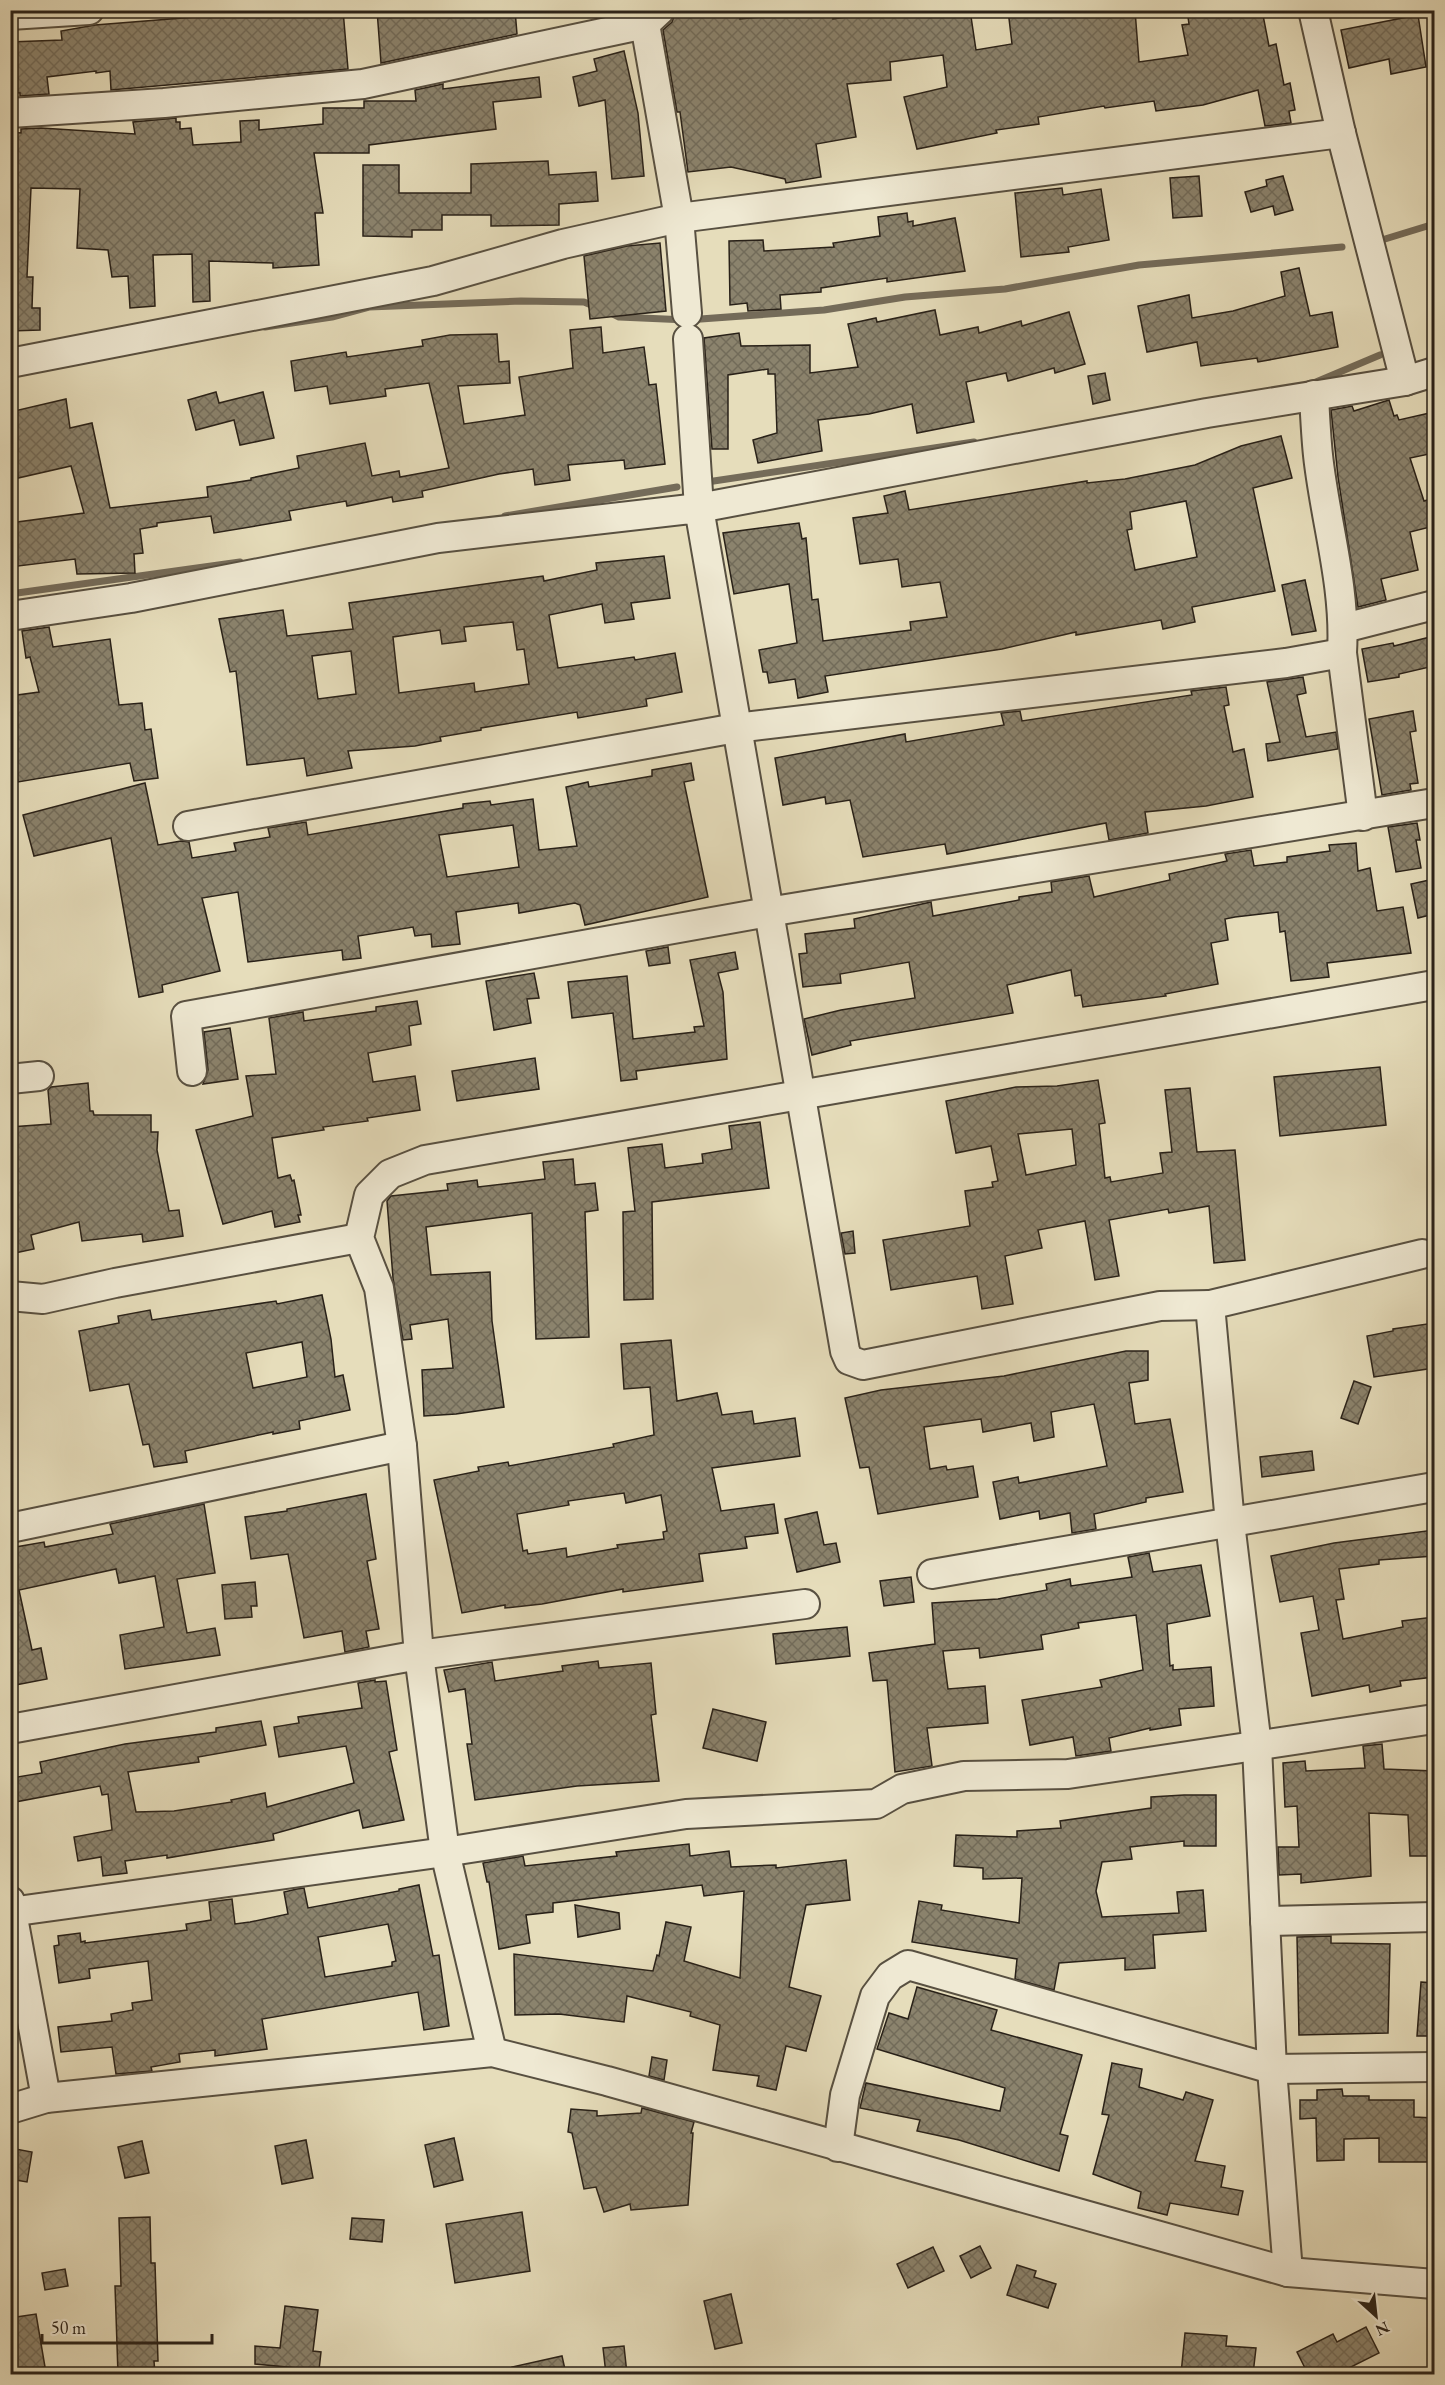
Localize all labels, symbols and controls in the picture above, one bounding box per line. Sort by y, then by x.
north arrow [1346,2286,1406,2346]
scale bar [42,2307,212,2345]
text: 50 m [51,2316,86,2339]
text: N [1372,2317,1393,2341]

